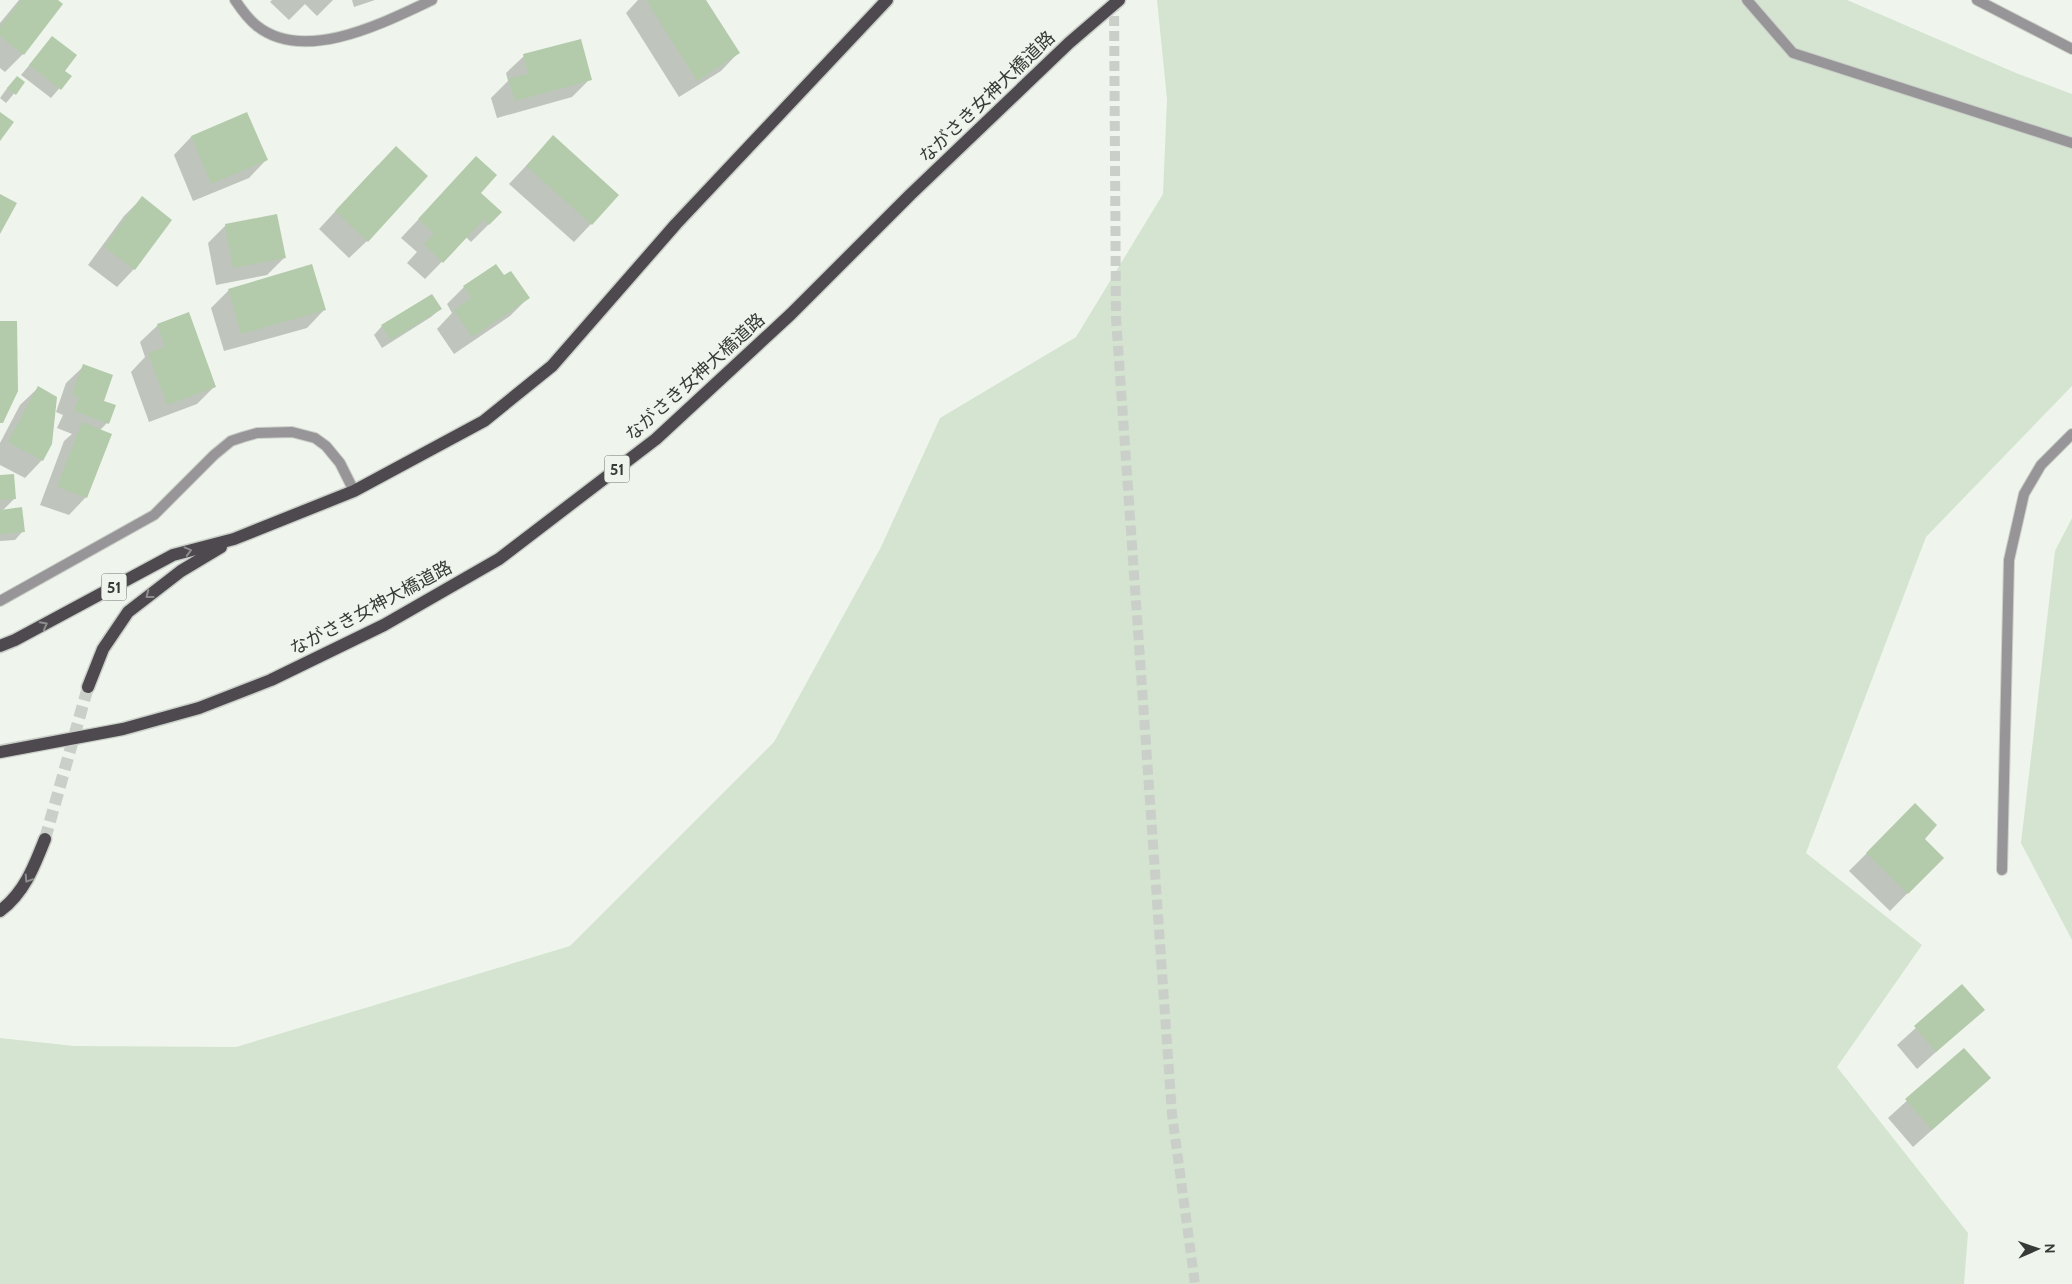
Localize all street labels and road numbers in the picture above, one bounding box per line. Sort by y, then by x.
street label: ながさき女神大橋道路 [915,27,1059,167]
street label: ながさき女神大橋道路 [621,309,769,445]
road number: 51 [604,456,630,482]
street label: ながさき女神大橋道路 [286,556,456,660]
road number: 51 [102,574,126,600]

